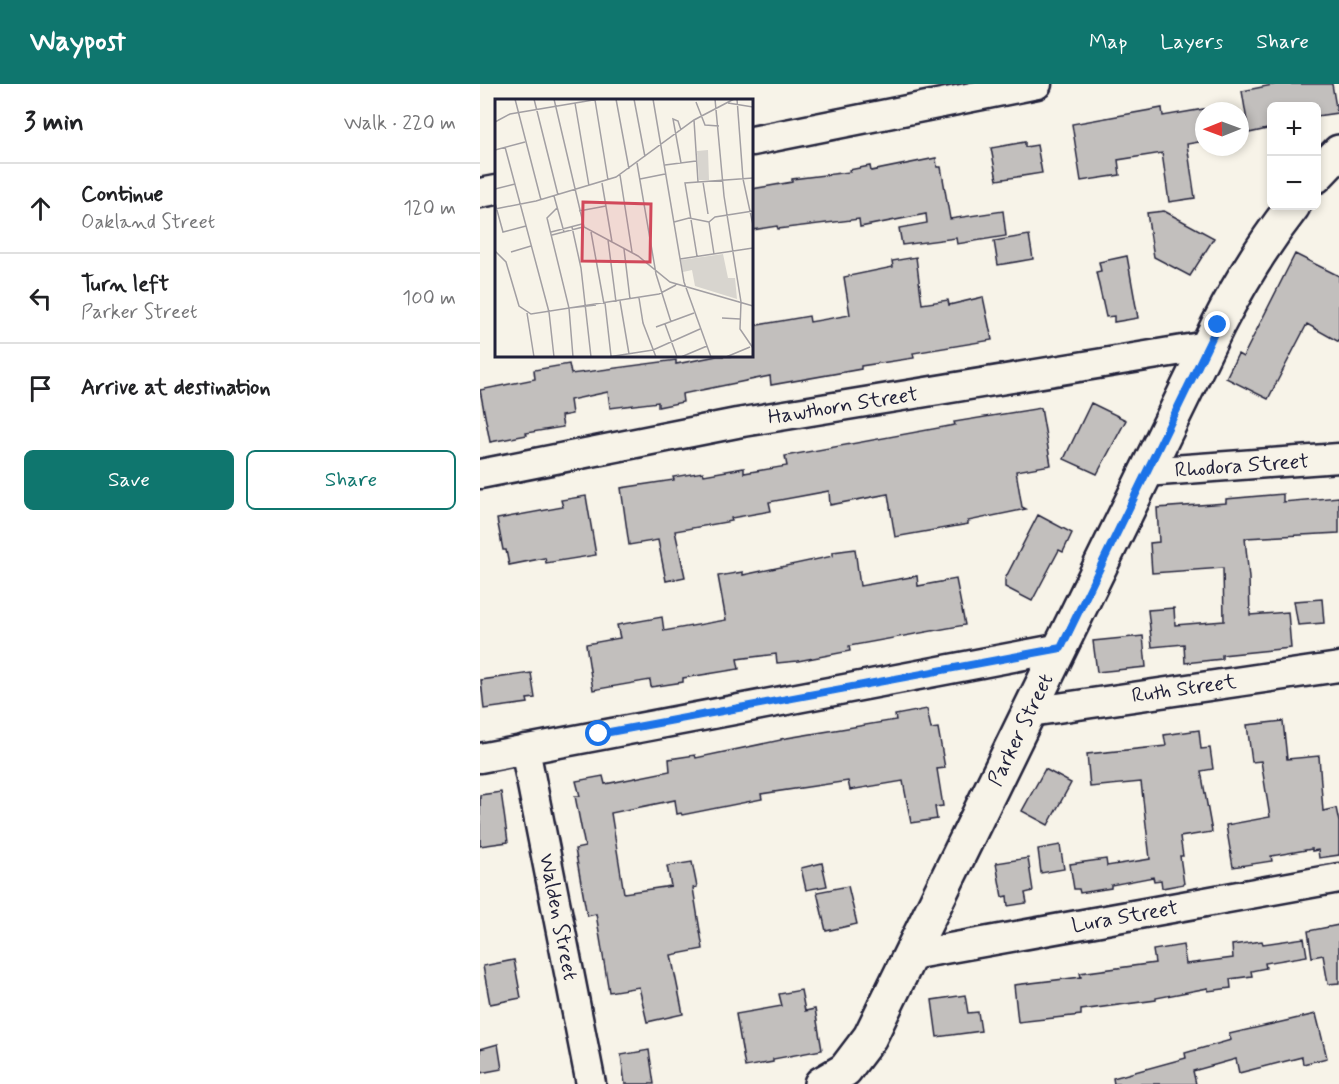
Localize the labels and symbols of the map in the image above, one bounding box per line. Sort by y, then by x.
inset map [495,99,753,357]
north arrow [1195,102,1249,156]
route end [1204,311,1230,337]
street label: Hawthorn Street [766,380,920,432]
street label: Rhodora Street [1174,447,1310,485]
street label: Ruth Street [1130,668,1239,710]
street label: Parker Street [982,669,1060,791]
route start [585,720,611,746]
street label: Walden Street [532,851,584,983]
street label: Lura Street [1070,894,1180,940]

